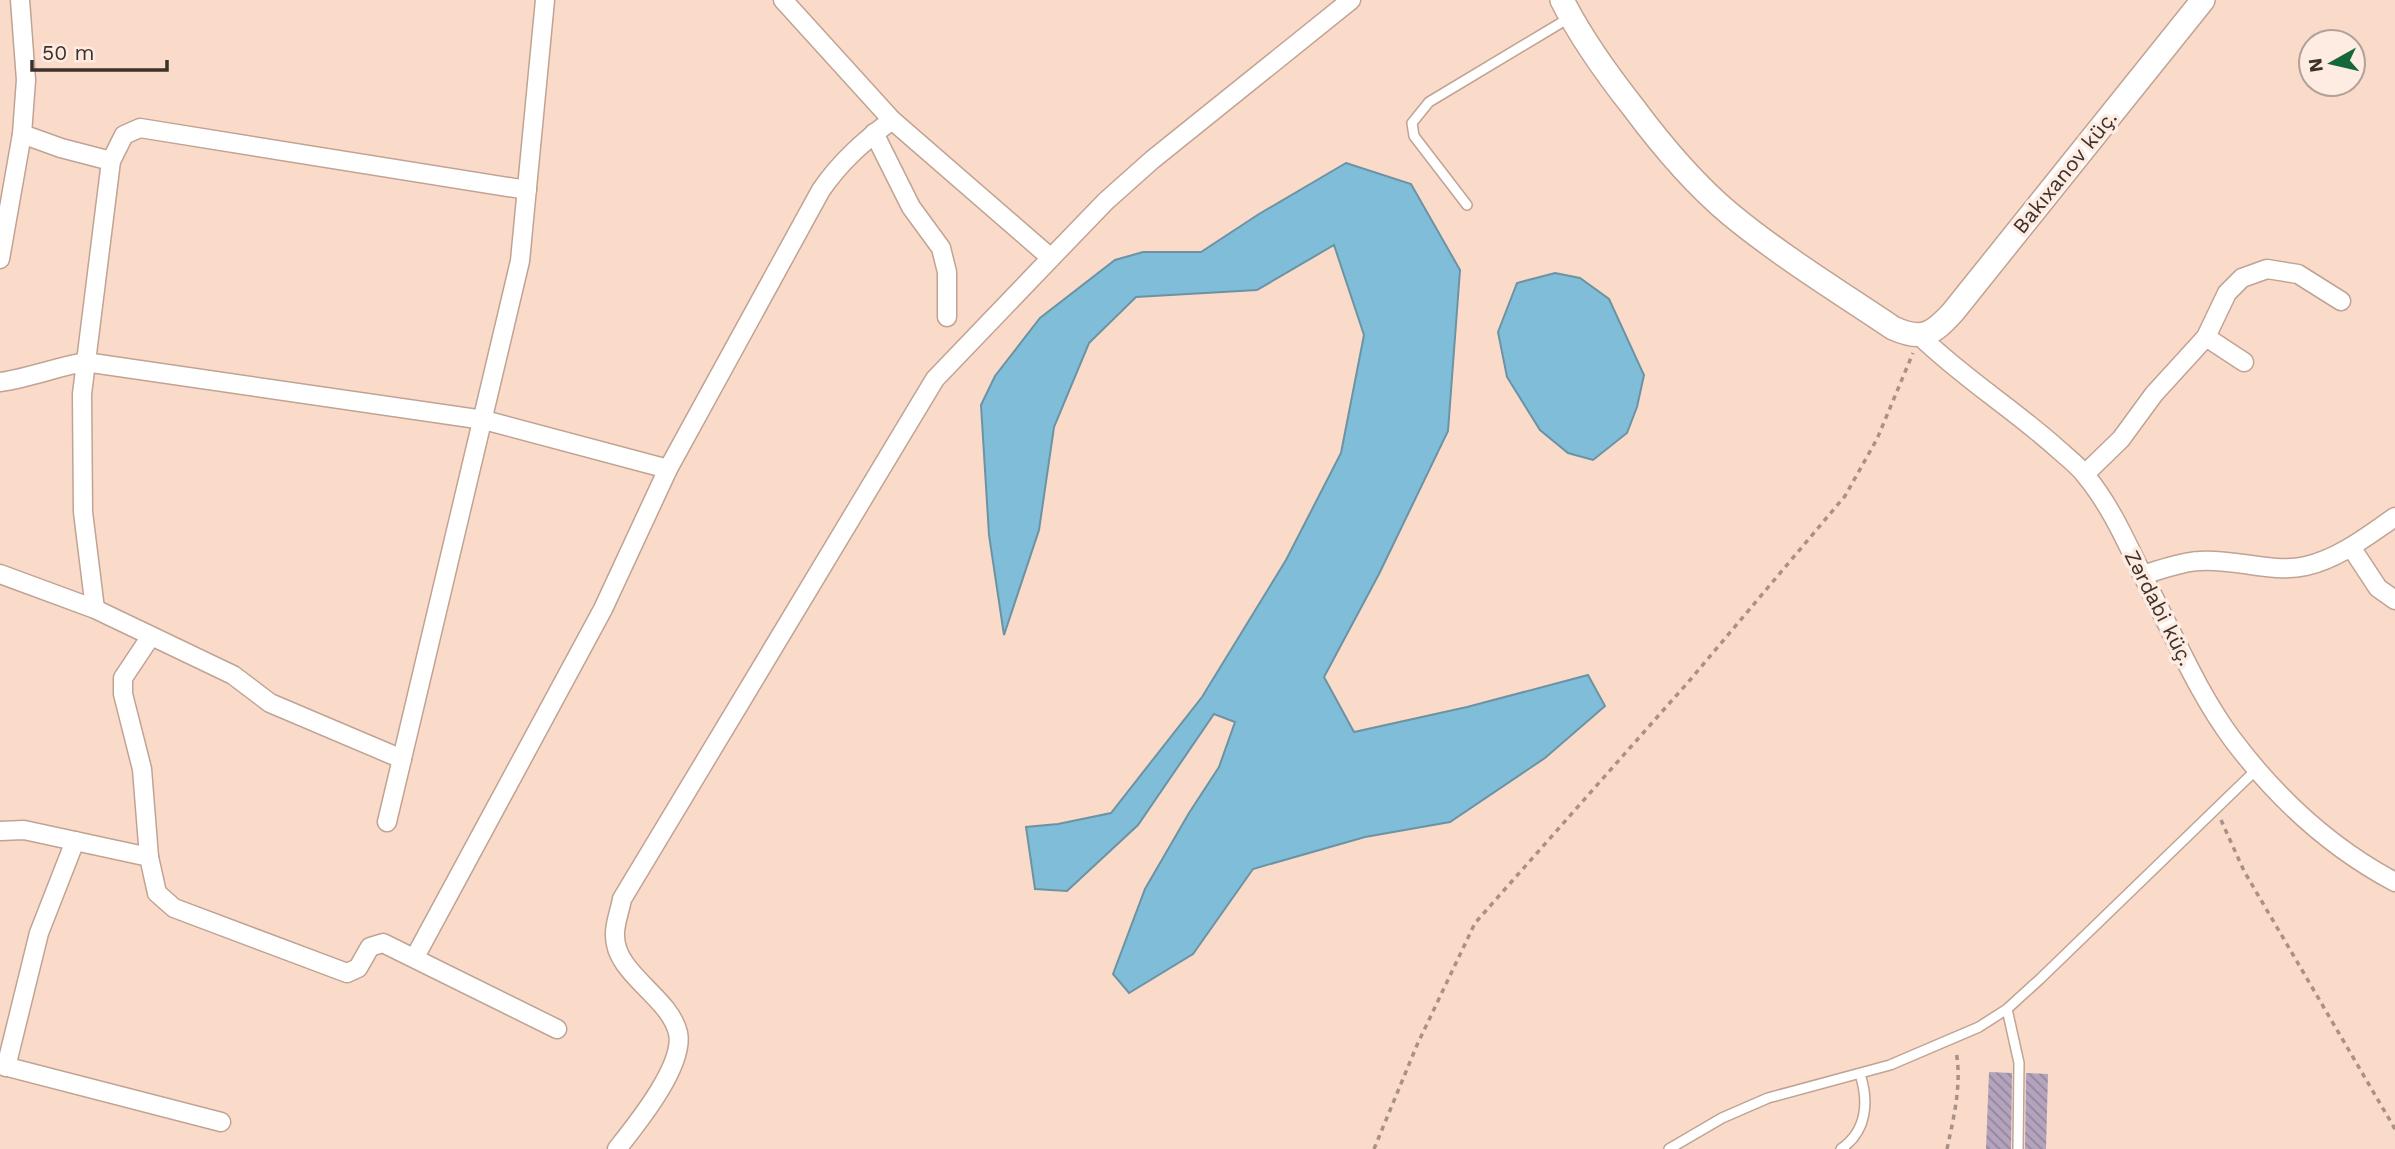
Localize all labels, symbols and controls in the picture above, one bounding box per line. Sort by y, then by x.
scale bar [32,28,166,72]
north arrow [2297,28,2367,98]
text: 50 m [42,40,94,65]
text: N [2303,57,2328,74]
street label: Bakıxanov küç. [2007,105,2122,238]
street label: Zərdabi küç. [2120,546,2199,670]

